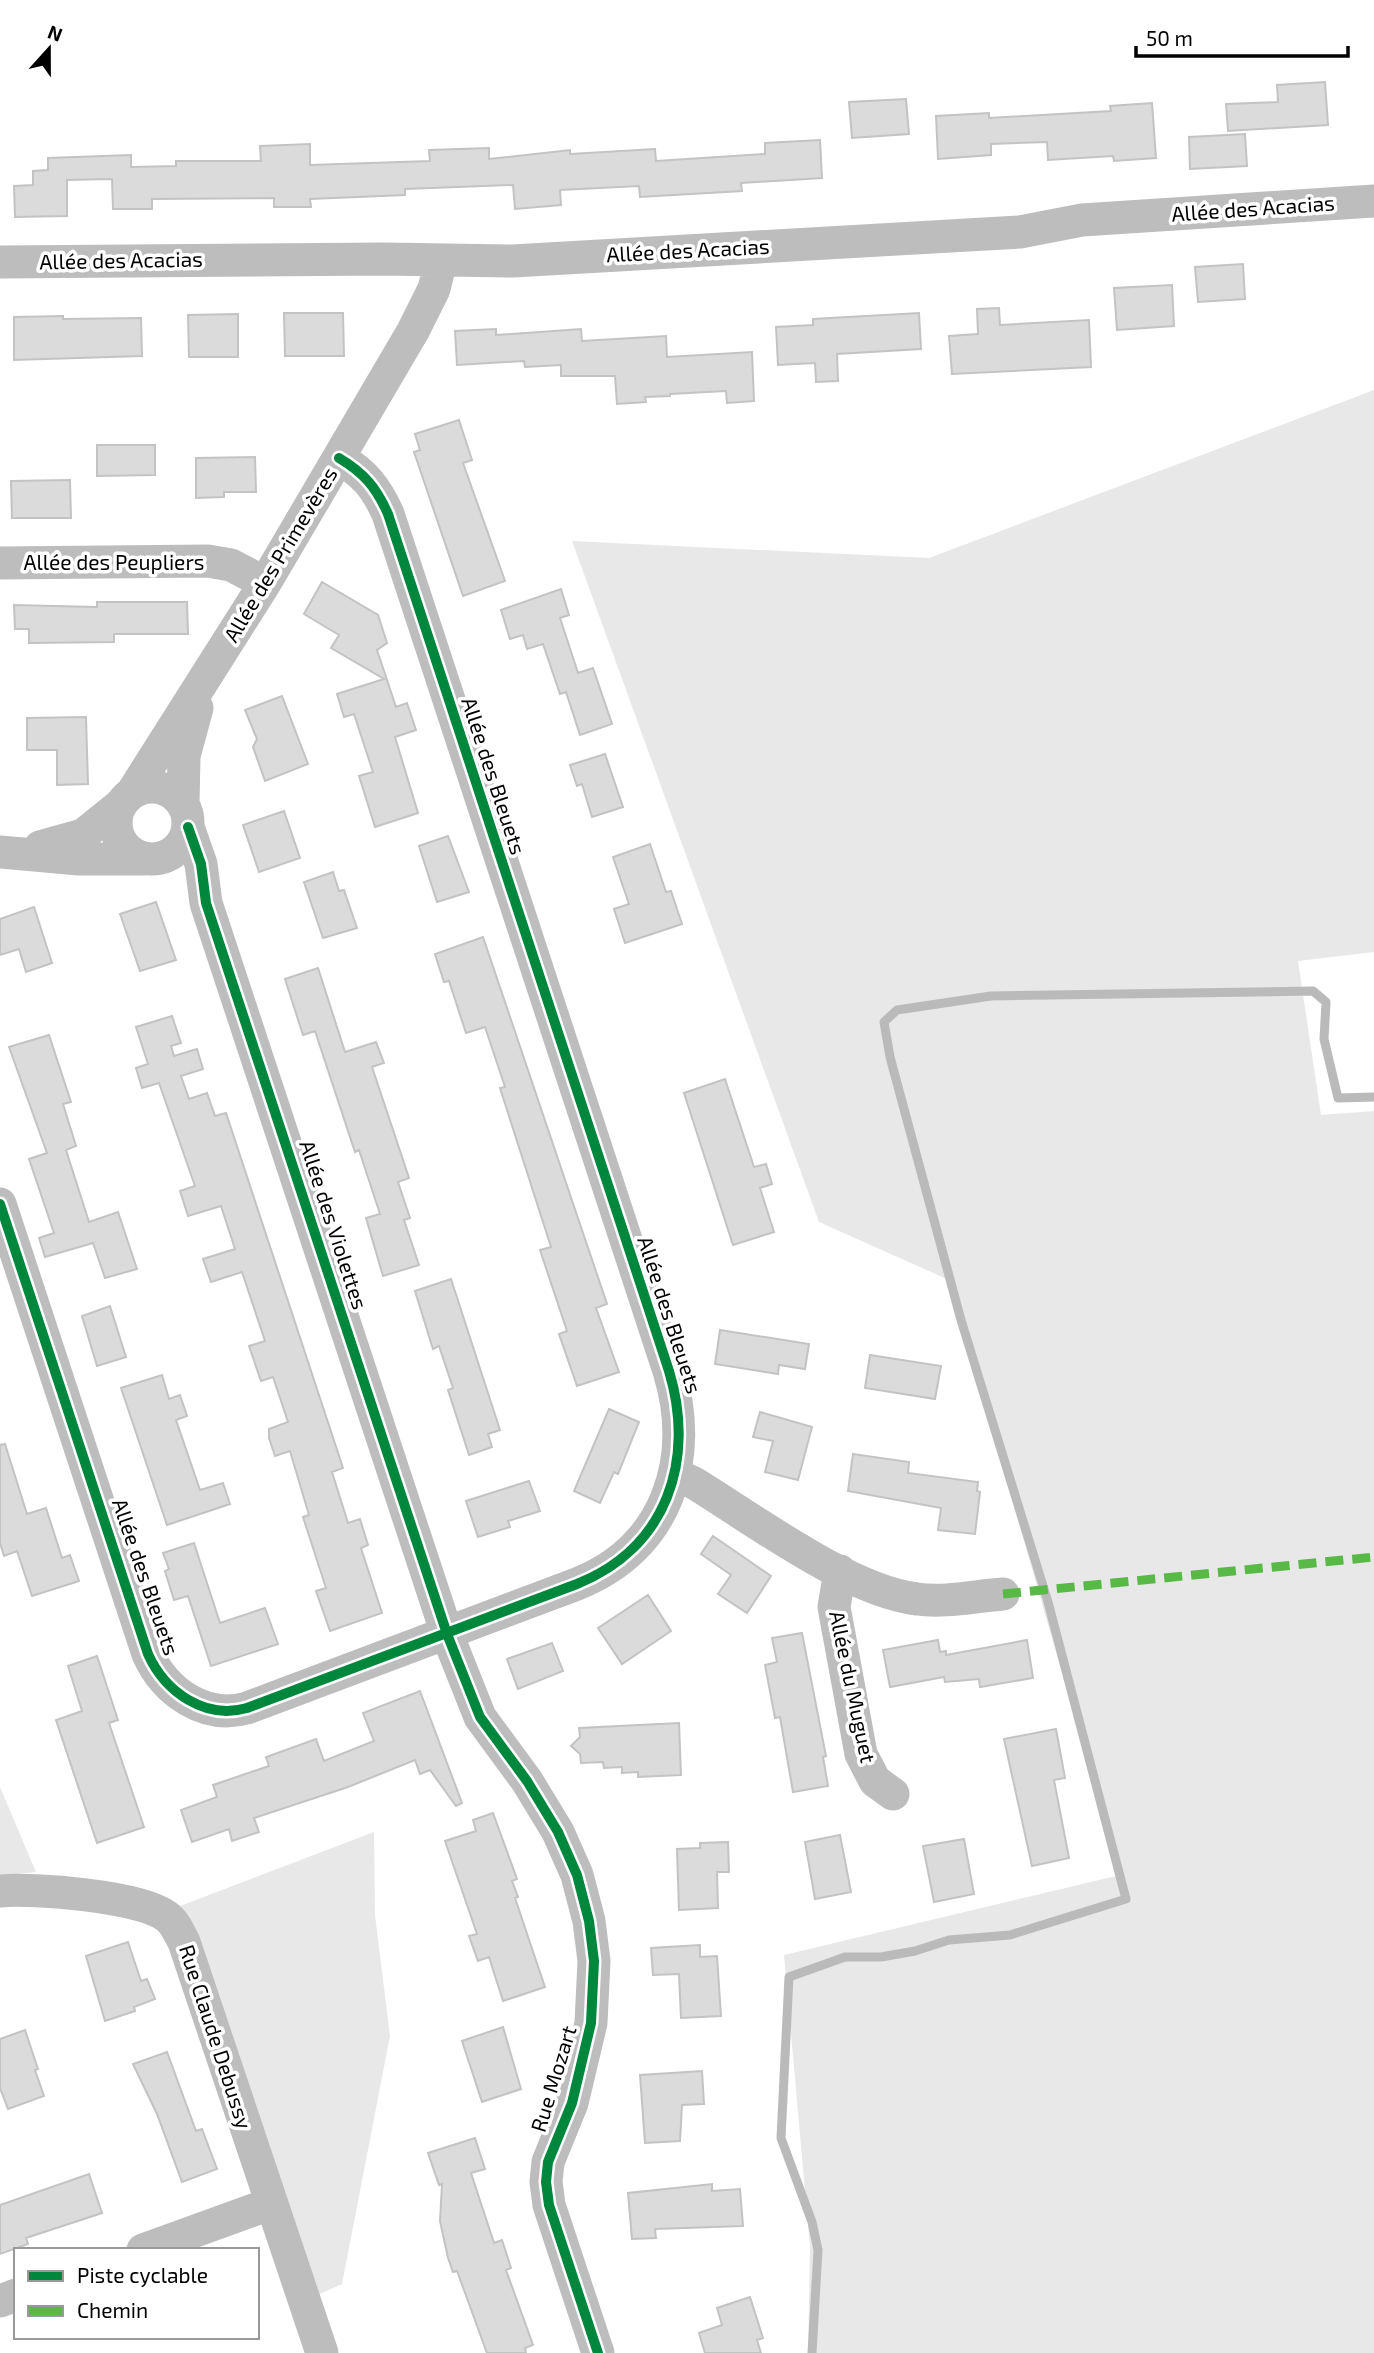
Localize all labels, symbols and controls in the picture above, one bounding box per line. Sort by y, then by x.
north arrow [14,14,84,84]
scale bar [1136,14,1348,58]
text: N [45,19,66,46]
text: 50 m [1146,25,1193,50]
street label: Allée des Acacias [1170,189,1335,226]
street label: Allée des Acacias [606,233,770,266]
street label: Allée des Acacias [39,246,203,273]
street label: Allée des Primevères [218,462,342,646]
street label: Allée des Peupliers [24,549,204,574]
street label: Allée des Bleuets [457,694,532,857]
street label: Allée des Violettes [295,1137,374,1312]
street label: Allée des Bleuets [633,1233,708,1396]
street label: Allée des Bleuets [108,1495,185,1658]
street label: Allée du Muguet [825,1608,882,1765]
street label: Rue Claude Debussy [175,1941,258,2132]
street label: Rue Mozart [525,2022,581,2135]
legend [14,2248,259,2339]
text: Piste cyclable [77,2262,208,2287]
text: Chemin [77,2297,148,2322]

